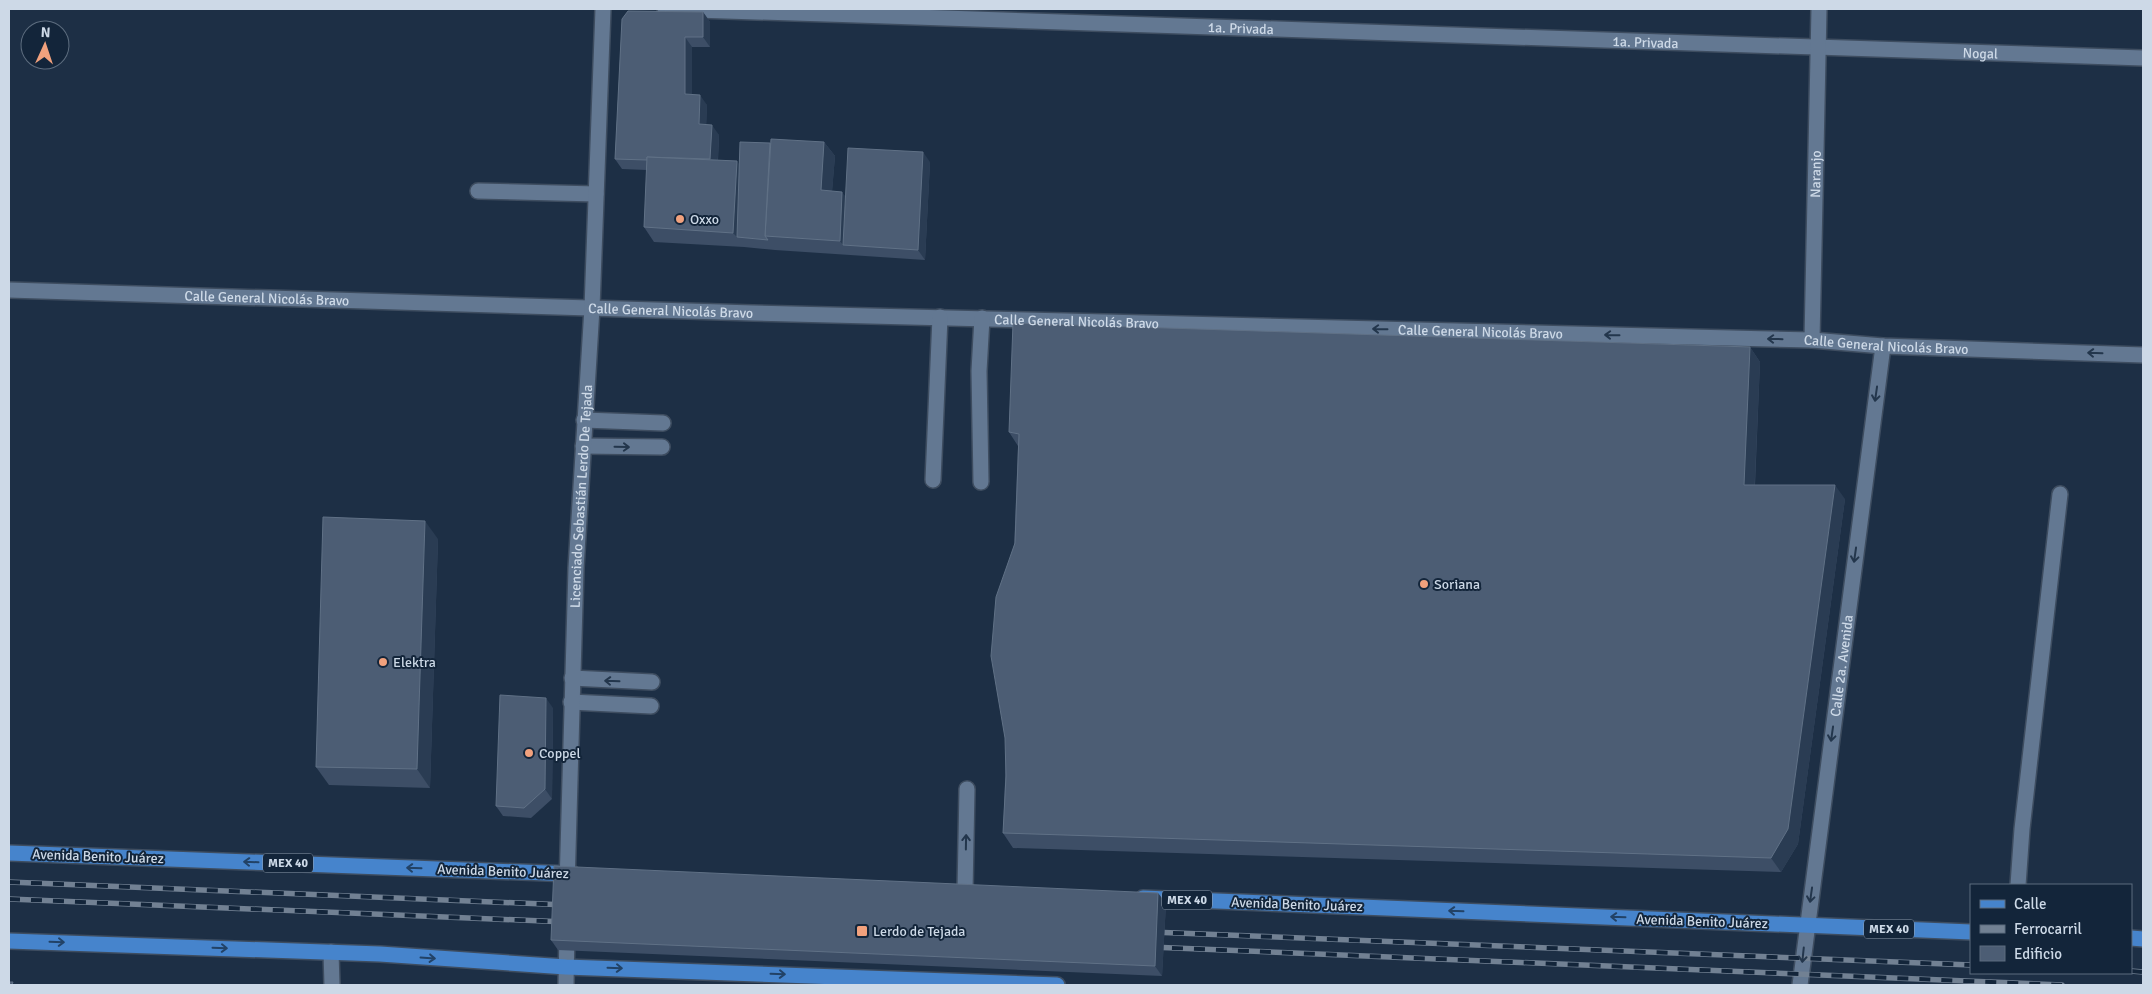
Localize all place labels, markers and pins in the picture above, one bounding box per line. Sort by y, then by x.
place label: Oxxo [690,211,719,228]
marker: Oxxo [674,213,686,225]
place label: Soriana [1434,576,1480,593]
marker: Soriana [1418,578,1430,590]
place label: Elektra [393,654,436,671]
marker: Elektra [377,656,389,668]
place label: Coppel [539,745,581,762]
marker: Coppel [523,747,535,759]
place label: Lerdo de Tejada [873,923,965,940]
marker: Lerdo de Tejada [855,924,869,938]

